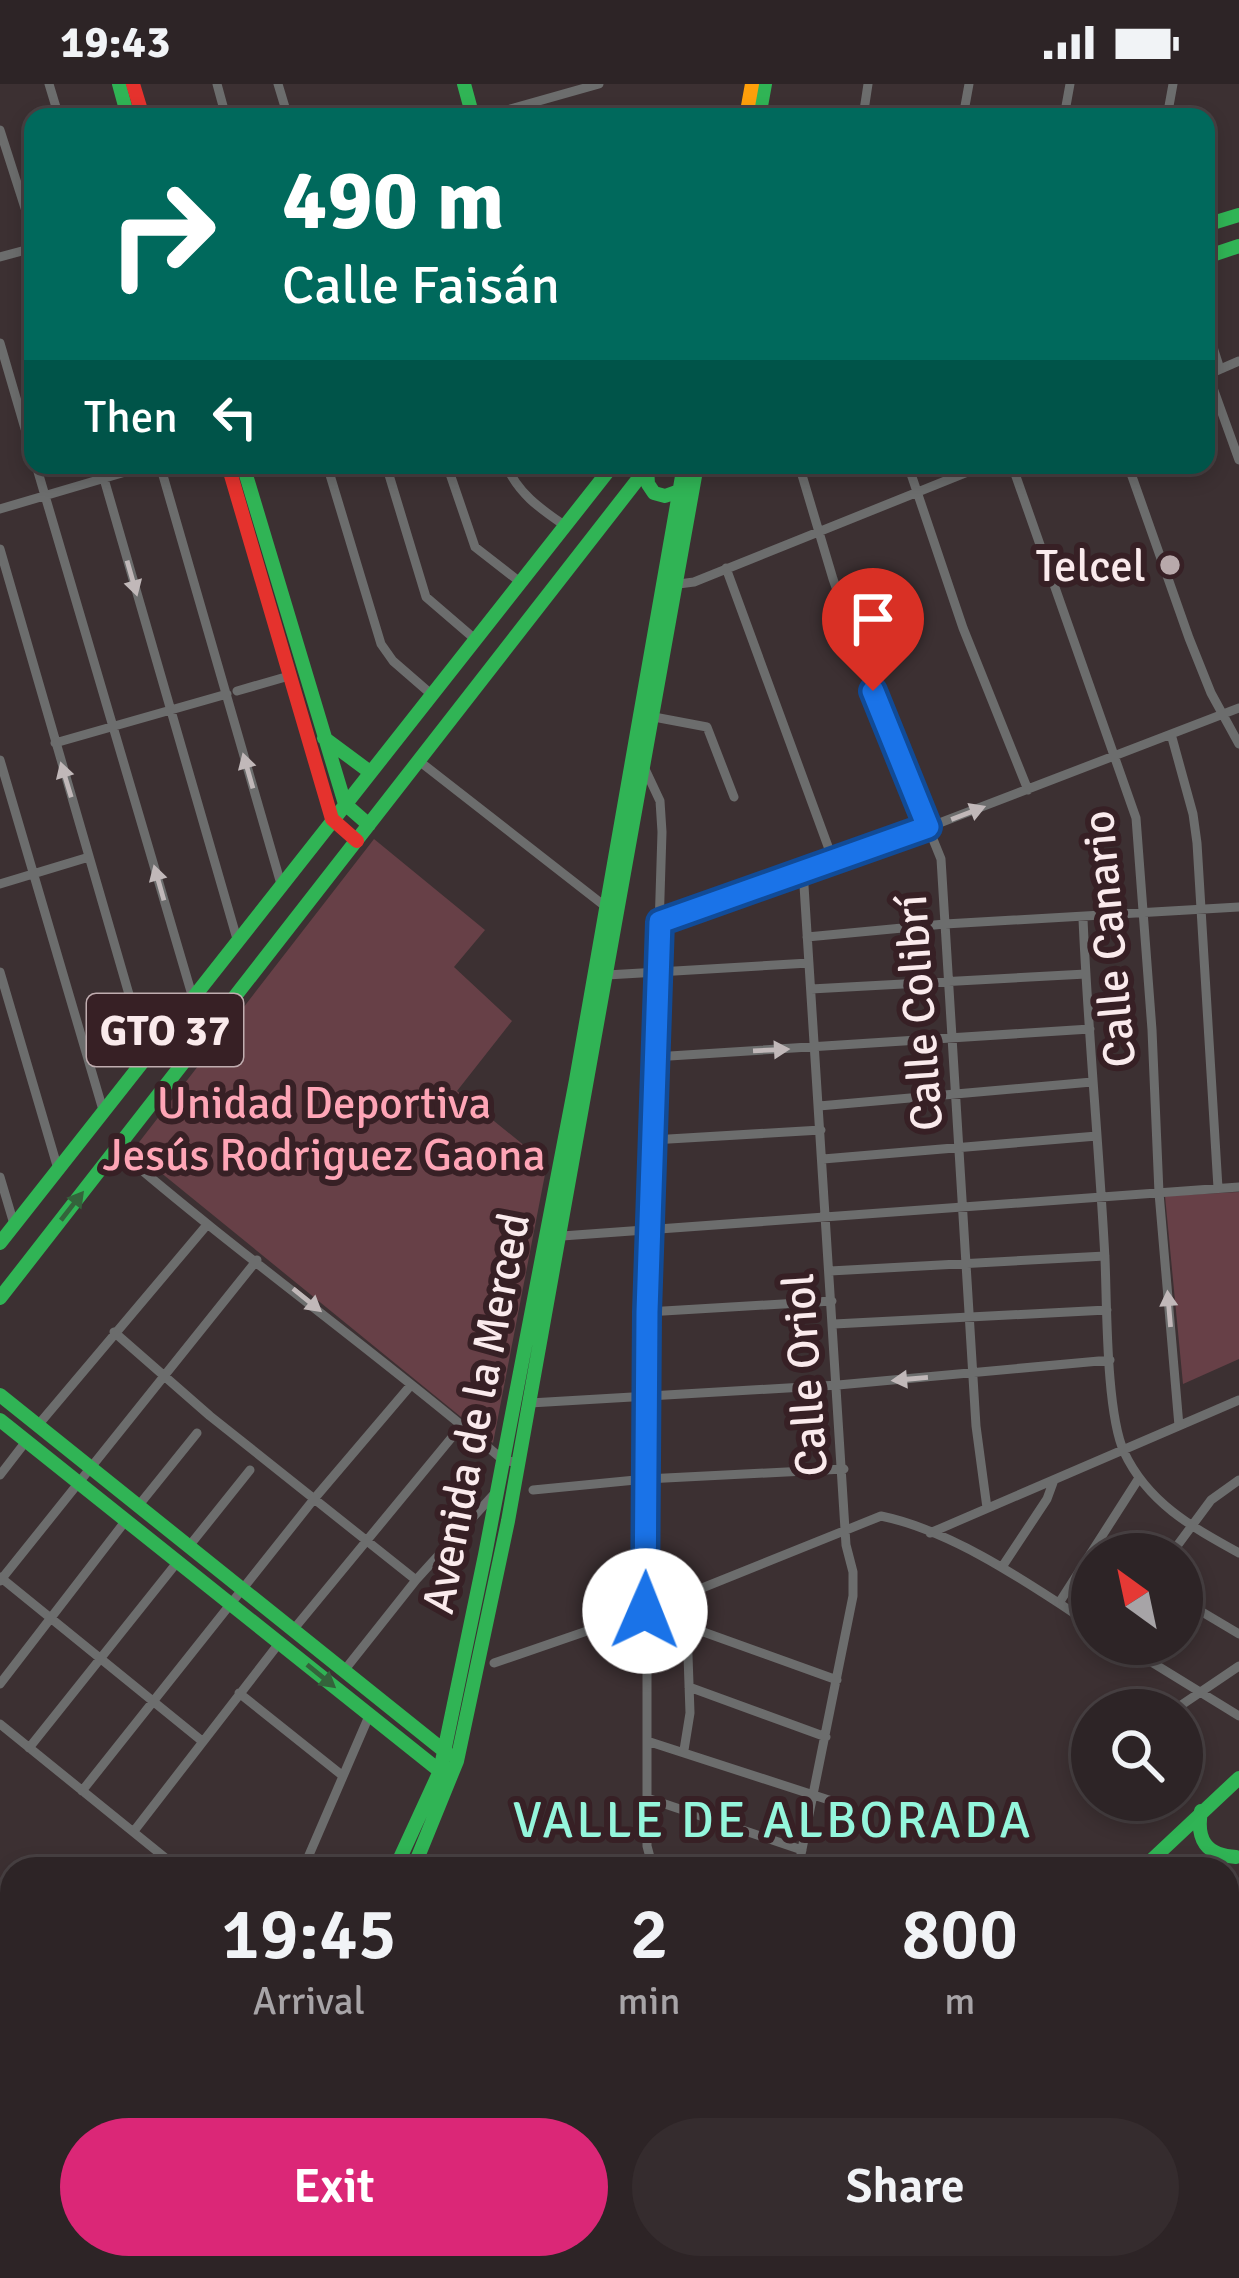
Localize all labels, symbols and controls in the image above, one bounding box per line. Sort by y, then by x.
text: 19:43 [60,15,170,70]
text: 490 m [282,149,504,253]
icon: right [84,156,240,312]
text: Calle Faisán [282,252,560,319]
icon: left [202,384,268,450]
text: Then [84,390,178,445]
place label: Telcel [1036,539,1146,594]
marker: Telcel [1157,552,1183,578]
one-way arrow [123,559,142,596]
pin [822,568,924,691]
icon: arrive [840,586,906,652]
one-way arrow [238,753,257,790]
one-way arrow [56,761,74,798]
one-way arrow [950,802,986,821]
street label: Calle Canario [1071,808,1148,1070]
one-way arrow [149,864,168,901]
street label: Calle Colibrí [884,893,955,1133]
road number: GTO 37 [87,994,243,1066]
one-way arrow [753,1041,790,1060]
park label: Unidad Deportiva Jesús Rodriguez Gaona [103,1076,545,1183]
one-way arrow [59,1190,84,1221]
street label: Avenida de la Merced [411,1208,542,1618]
street label: Calle Oriol [771,1272,840,1478]
one-way arrow [291,1287,322,1312]
one-way arrow [1159,1290,1178,1328]
one-way arrow [891,1370,928,1389]
north arrow [1071,1533,1203,1665]
map controls [1071,1533,1203,1821]
position arrow [582,1548,708,1674]
one-way arrow [306,1663,336,1689]
button: search [1071,1689,1203,1821]
district label: VALLE DE ALBORADA [512,1789,1034,1852]
text: 19:45 [221,1890,397,1979]
text: 2 [630,1890,669,1979]
text: 800 [901,1890,1018,1979]
text: Arrival [253,1977,365,2025]
text: min [618,1977,681,2025]
text: m [944,1977,975,2025]
button: Exit [60,2118,608,2256]
button: Share [632,2118,1179,2256]

